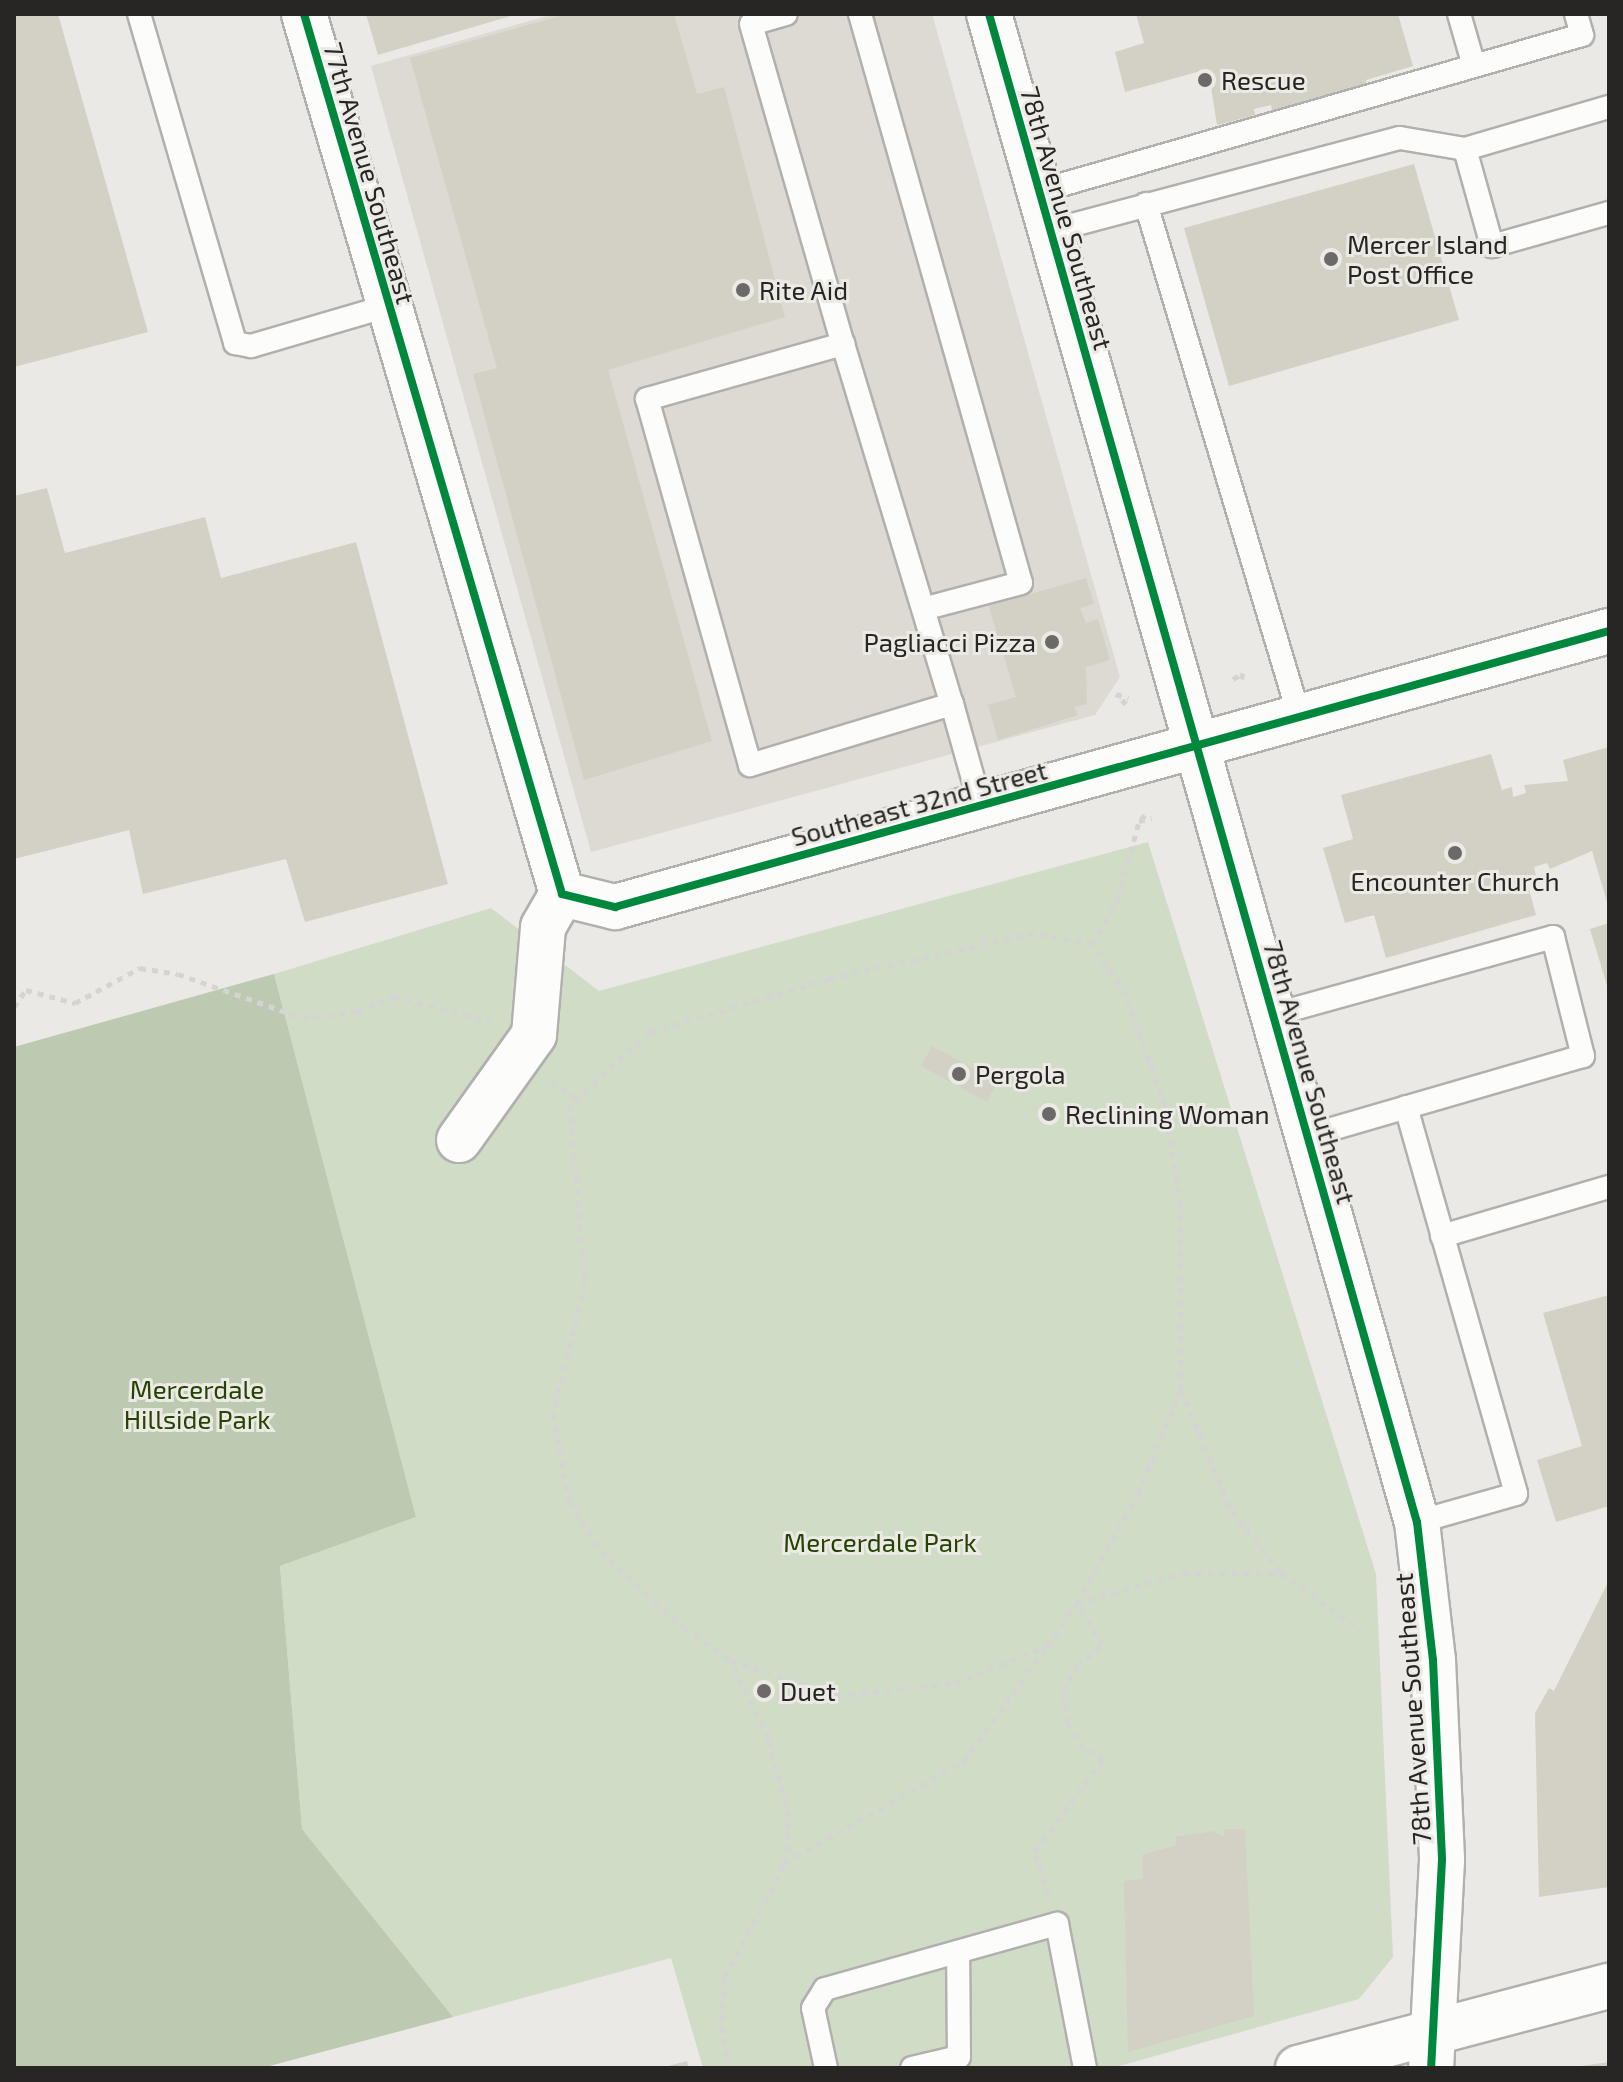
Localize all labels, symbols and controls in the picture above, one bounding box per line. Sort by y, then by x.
street label: 77th Avenue Southeast [318,39,422,307]
place label: Rescue [1221,64,1306,96]
marker: Rescue [1196,71,1214,89]
street label: 78th Avenue Southeast [1014,82,1120,354]
place label: Mercer Island Post Office [1347,228,1509,290]
marker: Mercer Island Post Office [1322,250,1340,268]
place label: Rite Aid [759,274,849,306]
marker: Rite Aid [734,281,752,299]
place label: Pagliacci Pizza [863,626,1036,658]
marker: Pagliacci Pizza [1043,633,1061,651]
street label: Southeast 32nd Street [788,754,1050,852]
marker: Encounter Church [1446,844,1464,862]
place label: Encounter Church [1350,865,1560,897]
street label: 78th Avenue Southeast [1257,936,1363,1208]
place label: Pergola [975,1058,1066,1090]
marker: Pergola [950,1065,968,1083]
place label: Reclining Woman [1065,1098,1270,1130]
marker: Reclining Woman [1040,1105,1058,1123]
park label: Mercerdale Hillside Park [124,1373,270,1434]
park label: Mercerdale Park [783,1526,977,1558]
street label: 78th Avenue Southeast [1387,1572,1437,1846]
place label: Duet [780,1675,836,1707]
marker: Duet [755,1682,773,1700]

